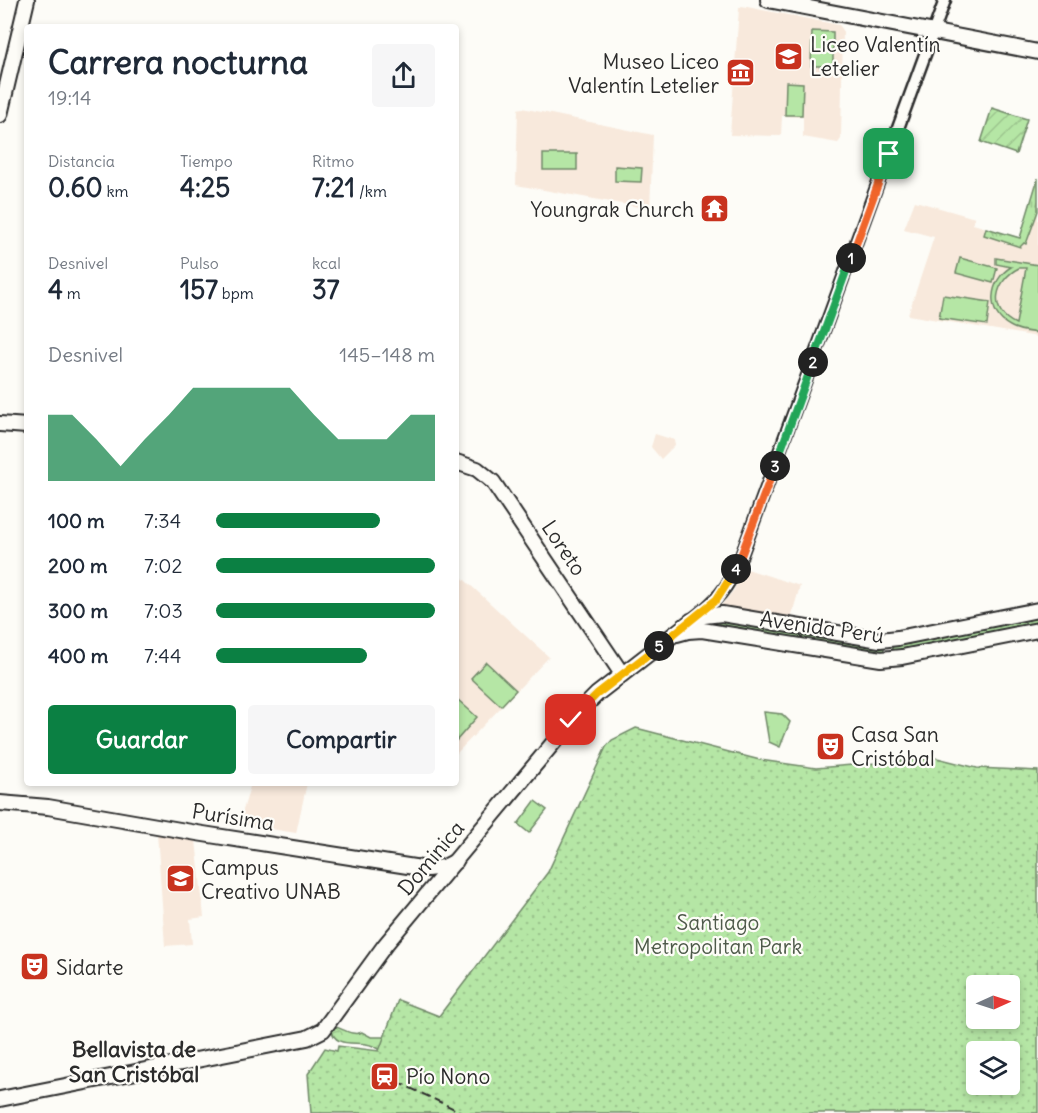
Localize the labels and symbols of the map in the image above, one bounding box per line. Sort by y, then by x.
place label: Liceo Valentín Letelier [810,31,941,82]
school or university icon: Liceo Valentín Letelier [773,40,805,72]
place label: Museo Liceo Valentín Letelier [568,48,719,99]
museum icon: Museo Liceo Valentín Letelier [724,57,756,89]
pin [863,128,914,179]
temple icon: Youngrak Church [699,193,731,225]
place label: Youngrak Church [531,196,694,223]
pin: 1 [836,243,866,273]
pin: 2 [798,347,828,377]
pin: 3 [760,451,790,481]
street label: Loreto [536,515,592,581]
pin: 4 [721,554,751,584]
street label: Avenida Perú [758,605,886,649]
pin: 5 [644,631,674,661]
pin [545,694,596,745]
place label: Casa San Cristóbal [851,721,939,772]
theatre icon: Casa San Cristóbal [814,730,846,762]
street label: Purísima [190,797,276,837]
street label: Dominica [392,815,470,901]
place label: Campus Creativo UNAB [201,854,341,905]
school or university icon: Campus Creativo UNAB [164,863,196,895]
park label: Santiago Metropolitan Park [634,909,802,960]
theatre icon: Sidarte [19,951,51,983]
place label: Sidarte [56,954,123,981]
north arrow [966,975,1020,1029]
district label: Bellavista de San Cristóbal [69,1035,199,1088]
station icon: Pío Nono [369,1060,401,1092]
place label: Pío Nono [406,1063,490,1090]

